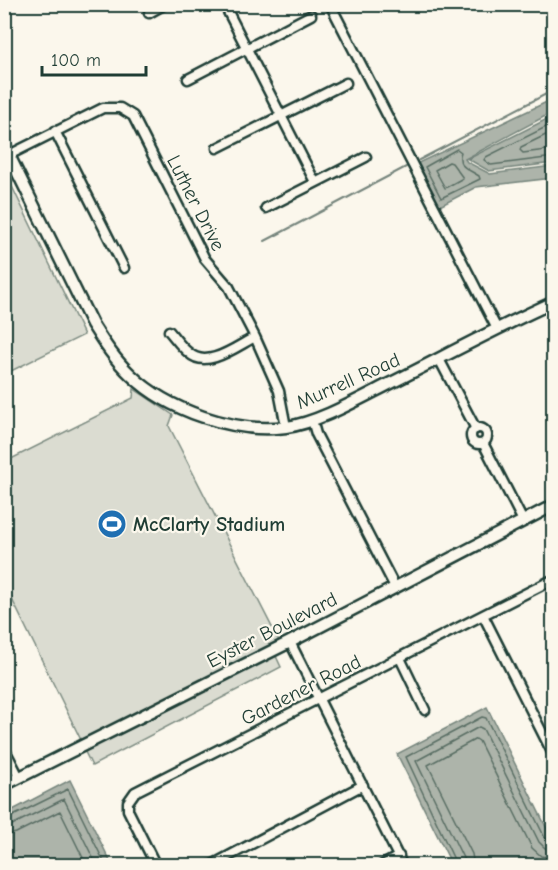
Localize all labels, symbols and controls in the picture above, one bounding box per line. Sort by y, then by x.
scale bar [42,39,146,77]
text: 100 m [51,50,101,71]
street label: Luther Drive [162,151,230,255]
street label: Murrell Road [293,348,403,414]
sports icon: McClarty Stadium [96,508,128,540]
place label: McClarty Stadium [133,513,285,536]
street label: Eyster Boulevard [203,587,341,673]
street label: Gardener Road [237,650,365,730]

